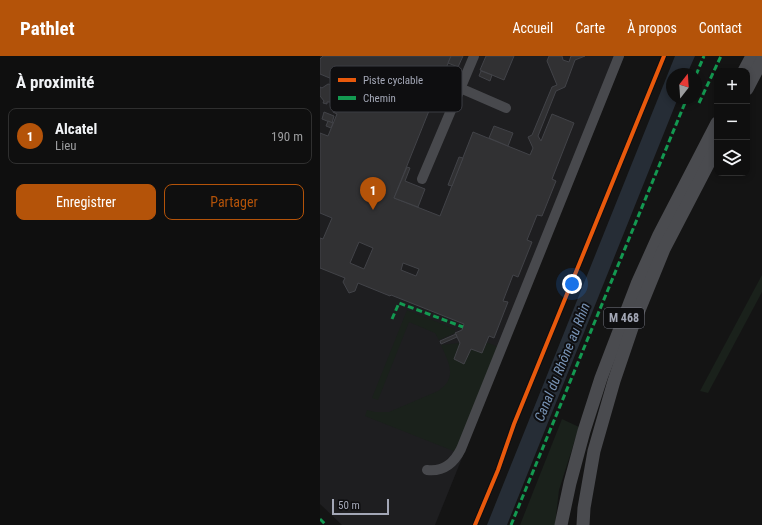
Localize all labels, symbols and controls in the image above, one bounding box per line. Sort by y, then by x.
text: Pathlet [20,17,75,40]
text: Accueil [512,20,553,36]
text: Carte [575,20,605,36]
text: À propos [627,20,677,36]
text: Contact [699,20,742,36]
legend [330,66,462,112]
north arrow [666,68,702,104]
map controls [714,68,750,176]
button: + [714,68,750,104]
text: À proximité [16,72,94,92]
text: Piste cyclable [363,74,423,87]
text: Chemin [363,92,396,105]
button: − [714,104,750,140]
text: Alcatel [55,120,97,138]
text: 1 [27,129,33,144]
text: 190 m [271,129,303,144]
text: Lieu [55,138,77,153]
button: layers [714,140,750,176]
pin: 1 [360,177,386,210]
button: Enregistrer [16,184,156,220]
button: Partager [164,184,304,220]
your location [562,274,582,294]
water label: Canal du Rhône au Rhin [531,300,593,424]
road number: M 468 [604,308,644,328]
scale bar [332,497,389,516]
text: 50 m [338,499,360,512]

